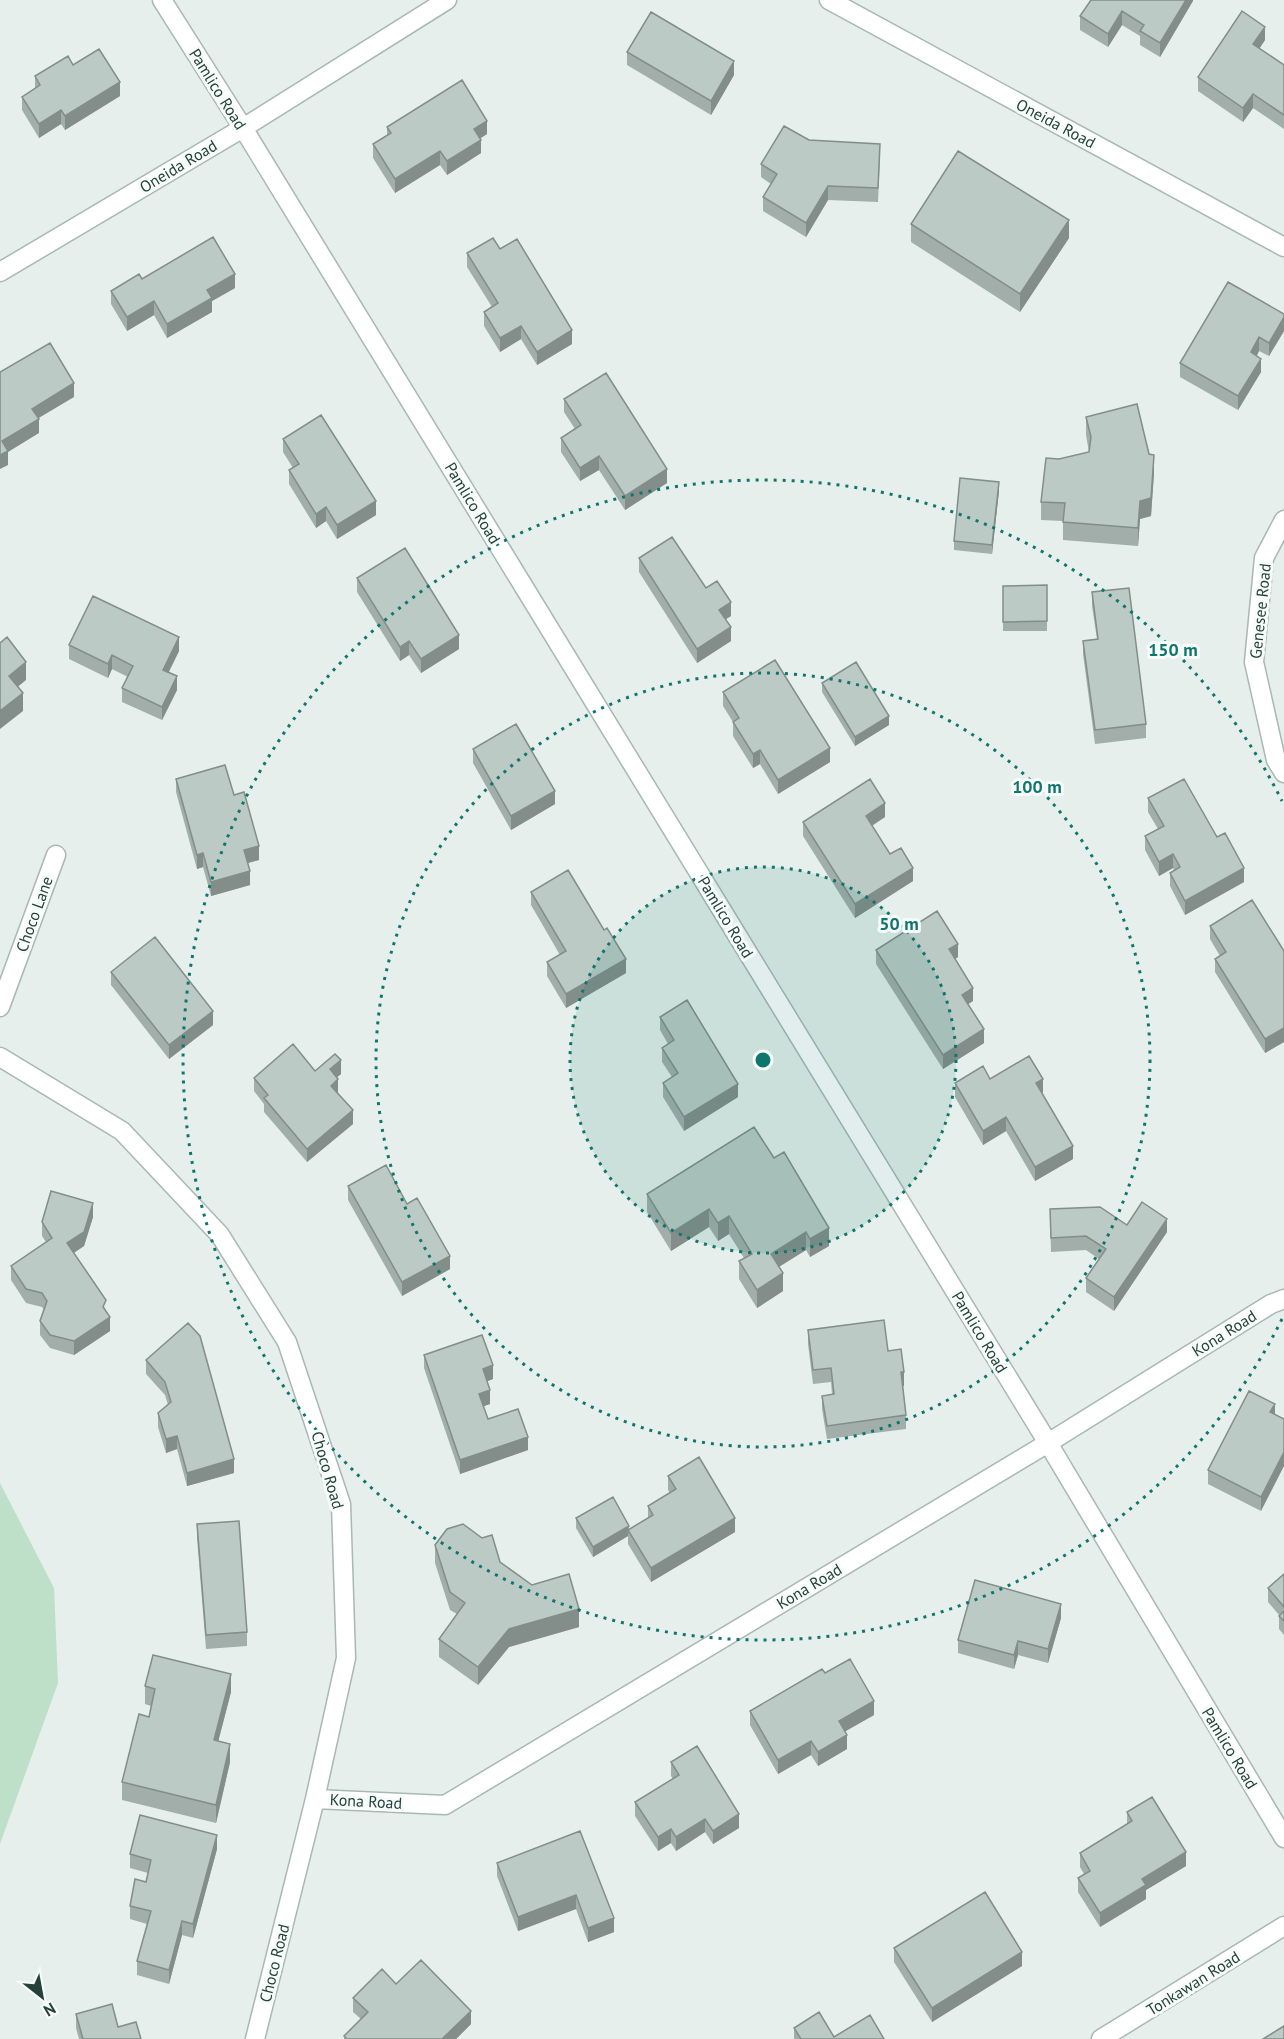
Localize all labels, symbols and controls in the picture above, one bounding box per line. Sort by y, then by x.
street label: Pamlico Road [185,45,251,133]
street label: Oneida Road [1013,94,1099,152]
street label: Oneida Road [136,135,220,197]
street label: Pamlico Road [441,458,505,548]
street label: Genesee Road [1245,562,1275,660]
text: 150 m [1148,638,1198,661]
text: 100 m [1012,775,1062,798]
street label: Pamlico Road [694,872,758,962]
street label: Choco Lane [11,873,57,955]
text: 50 m [879,912,919,935]
centre of rings [753,1050,773,1070]
street label: Pamlico Road [948,1287,1012,1377]
street label: Kona Road [1188,1305,1260,1361]
street label: Choco Road [307,1429,349,1511]
street label: Kona Road [773,1559,845,1613]
street label: Pamlico Road [1198,1703,1262,1793]
street label: Kona Road [329,1789,403,1813]
street label: Choco Road [255,1922,293,2004]
street label: Tonkawan Road [1143,1946,1243,2020]
north arrow [12,1967,72,2027]
text: N [40,1999,59,2021]

